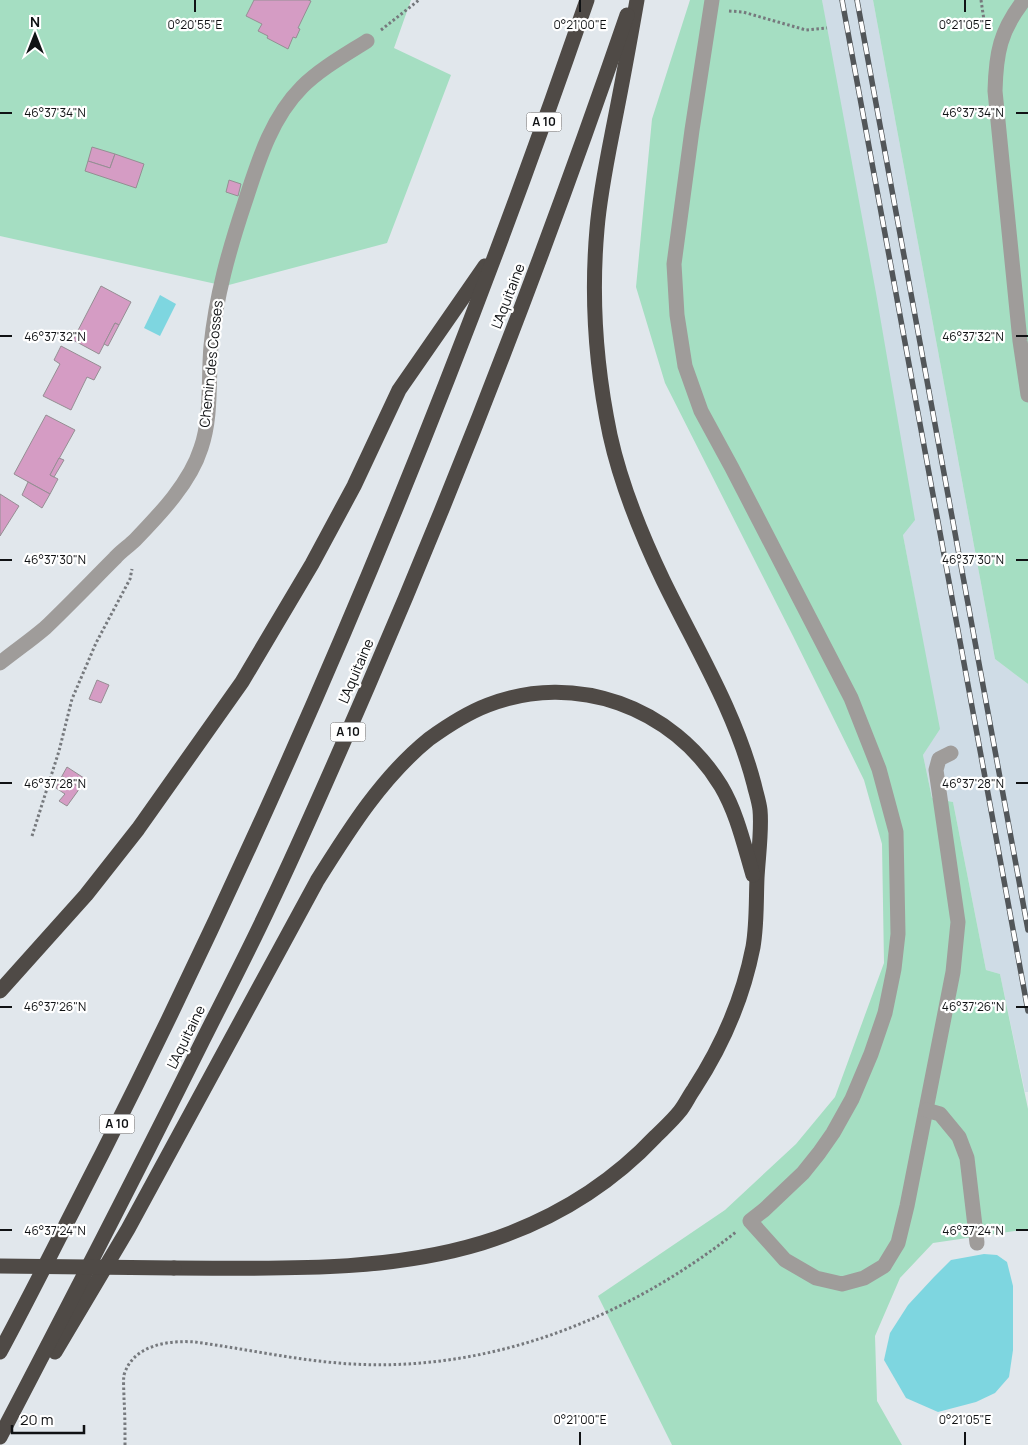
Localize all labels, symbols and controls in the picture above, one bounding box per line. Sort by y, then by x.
north arrow [10,10,60,60]
text: N [30,12,40,31]
text: 0°20'55"E [168,16,223,33]
text: 0°21'00"E [554,16,607,33]
text: 0°21'05"E [939,16,991,33]
text: 46°37'34"N [24,104,86,121]
text: 46°37'34"N [942,104,1004,121]
road number: A 10 [526,112,562,132]
street label: L'Aquitaine [486,260,529,331]
street label: Chemin des Cosses [194,299,227,428]
text: 46°37'32"N [24,328,86,345]
text: 46°37'32"N [942,328,1004,345]
text: 46°37'30"N [24,551,86,568]
text: 46°37'30"N [942,551,1004,568]
street label: L'Aquitaine [333,636,378,706]
road number: A 10 [330,722,366,742]
text: 46°37'28"N [24,775,86,792]
text: 46°37'28"N [942,775,1004,792]
text: 46°37'26"N [24,998,86,1015]
text: 46°37'26"N [942,998,1004,1015]
street label: L'Aquitaine [162,1002,209,1072]
road number: A 10 [100,1114,134,1134]
text: 46°37'24"N [24,1222,86,1239]
text: 46°37'24"N [942,1222,1004,1239]
scale bar [12,1402,85,1434]
text: 20 m [20,1409,53,1430]
text: 0°21'00"E [554,1411,607,1428]
text: 0°21'05"E [939,1411,991,1428]

